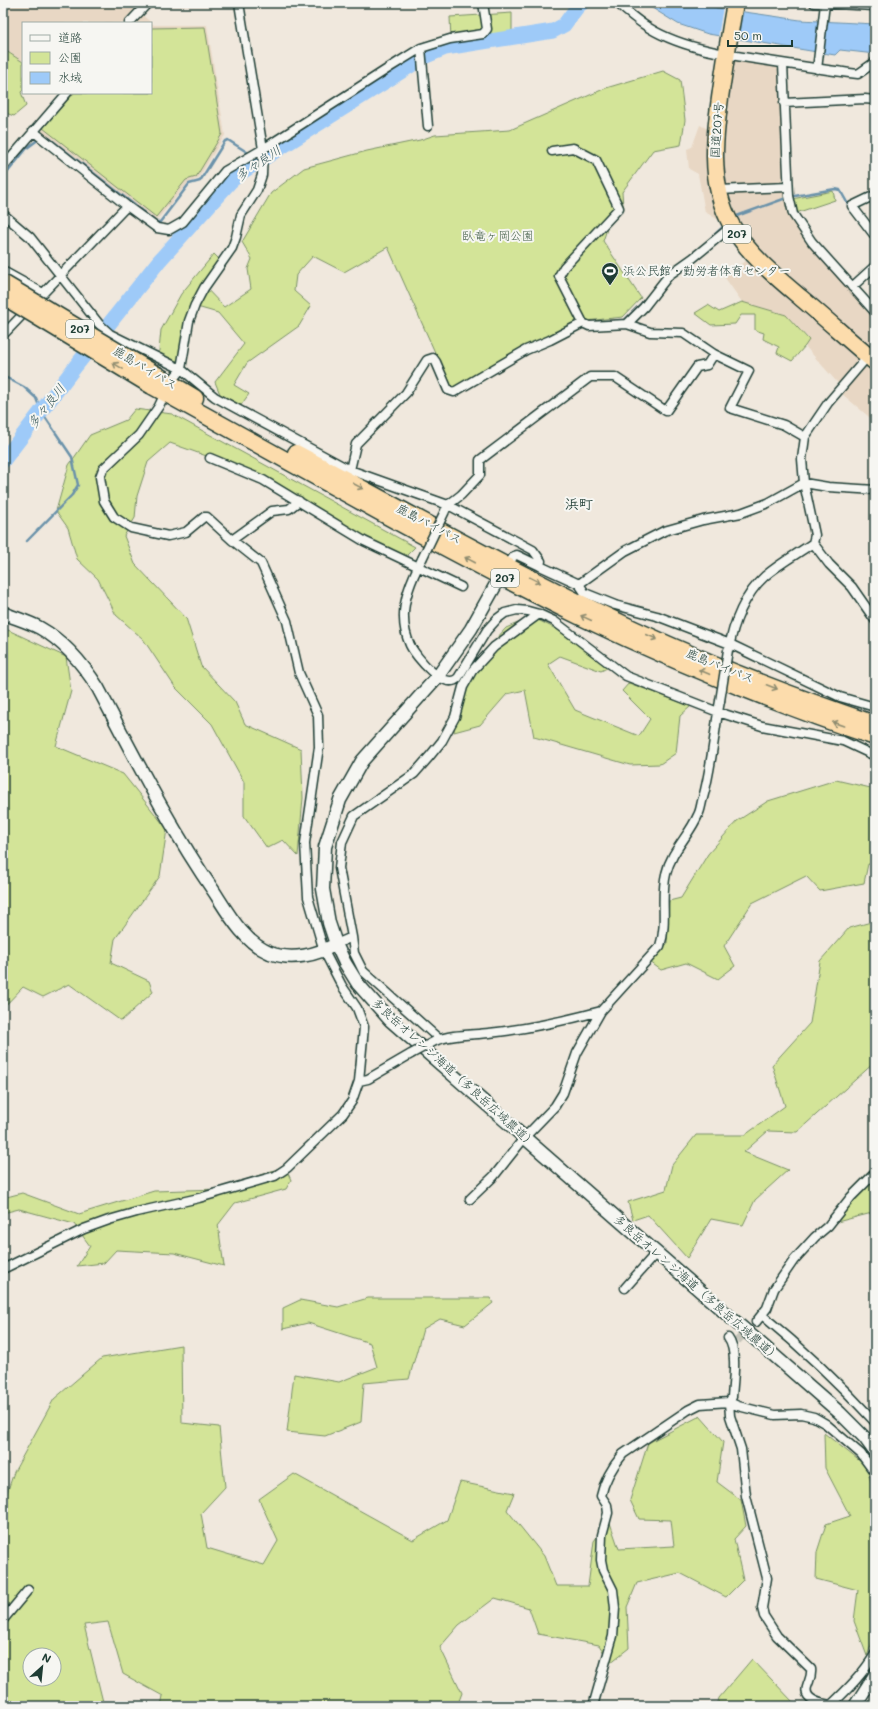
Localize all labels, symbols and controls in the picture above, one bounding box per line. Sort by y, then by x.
legend [22,22,152,94]
scale bar [728,22,792,48]
text: 50 m [734,27,762,43]
text: 道路 [58,29,82,45]
text: 公園 [58,49,82,65]
text: 水域 [58,69,82,85]
street label: 国道207号 [706,101,726,159]
water label: 多々良川 [232,141,284,184]
road number: 207 [723,225,751,243]
park label: 臥竜ヶ岡公園 [462,227,534,243]
sports icon: 浜公民館・勤労者体育センター [600,261,620,286]
place label: 浜公民館・勤労者体育センター [623,262,791,278]
road number: 207 [66,320,94,338]
street label: 鹿島バイパス [111,342,180,392]
one-way arrow [112,361,124,369]
water label: 多々良川 [23,380,68,431]
one-way arrow [352,483,364,490]
district label: 浜町 [565,494,593,513]
street label: 鹿島バイパス [394,499,465,547]
one-way arrow [464,556,476,563]
road number: 207 [491,569,519,587]
one-way arrow [529,577,541,584]
one-way arrow [580,614,592,622]
one-way arrow [645,634,657,641]
street label: 鹿島バイパス [684,644,757,686]
one-way arrow [699,668,711,675]
one-way arrow [765,683,777,691]
one-way arrow [833,720,845,728]
street label: 多良岳オレンジ海道（多良岳広域農道） [369,994,540,1150]
street label: 多良岳オレンジ海道（多良岳広域農道） [611,1210,784,1364]
north arrow [22,1647,62,1687]
text: N [40,1649,54,1666]

